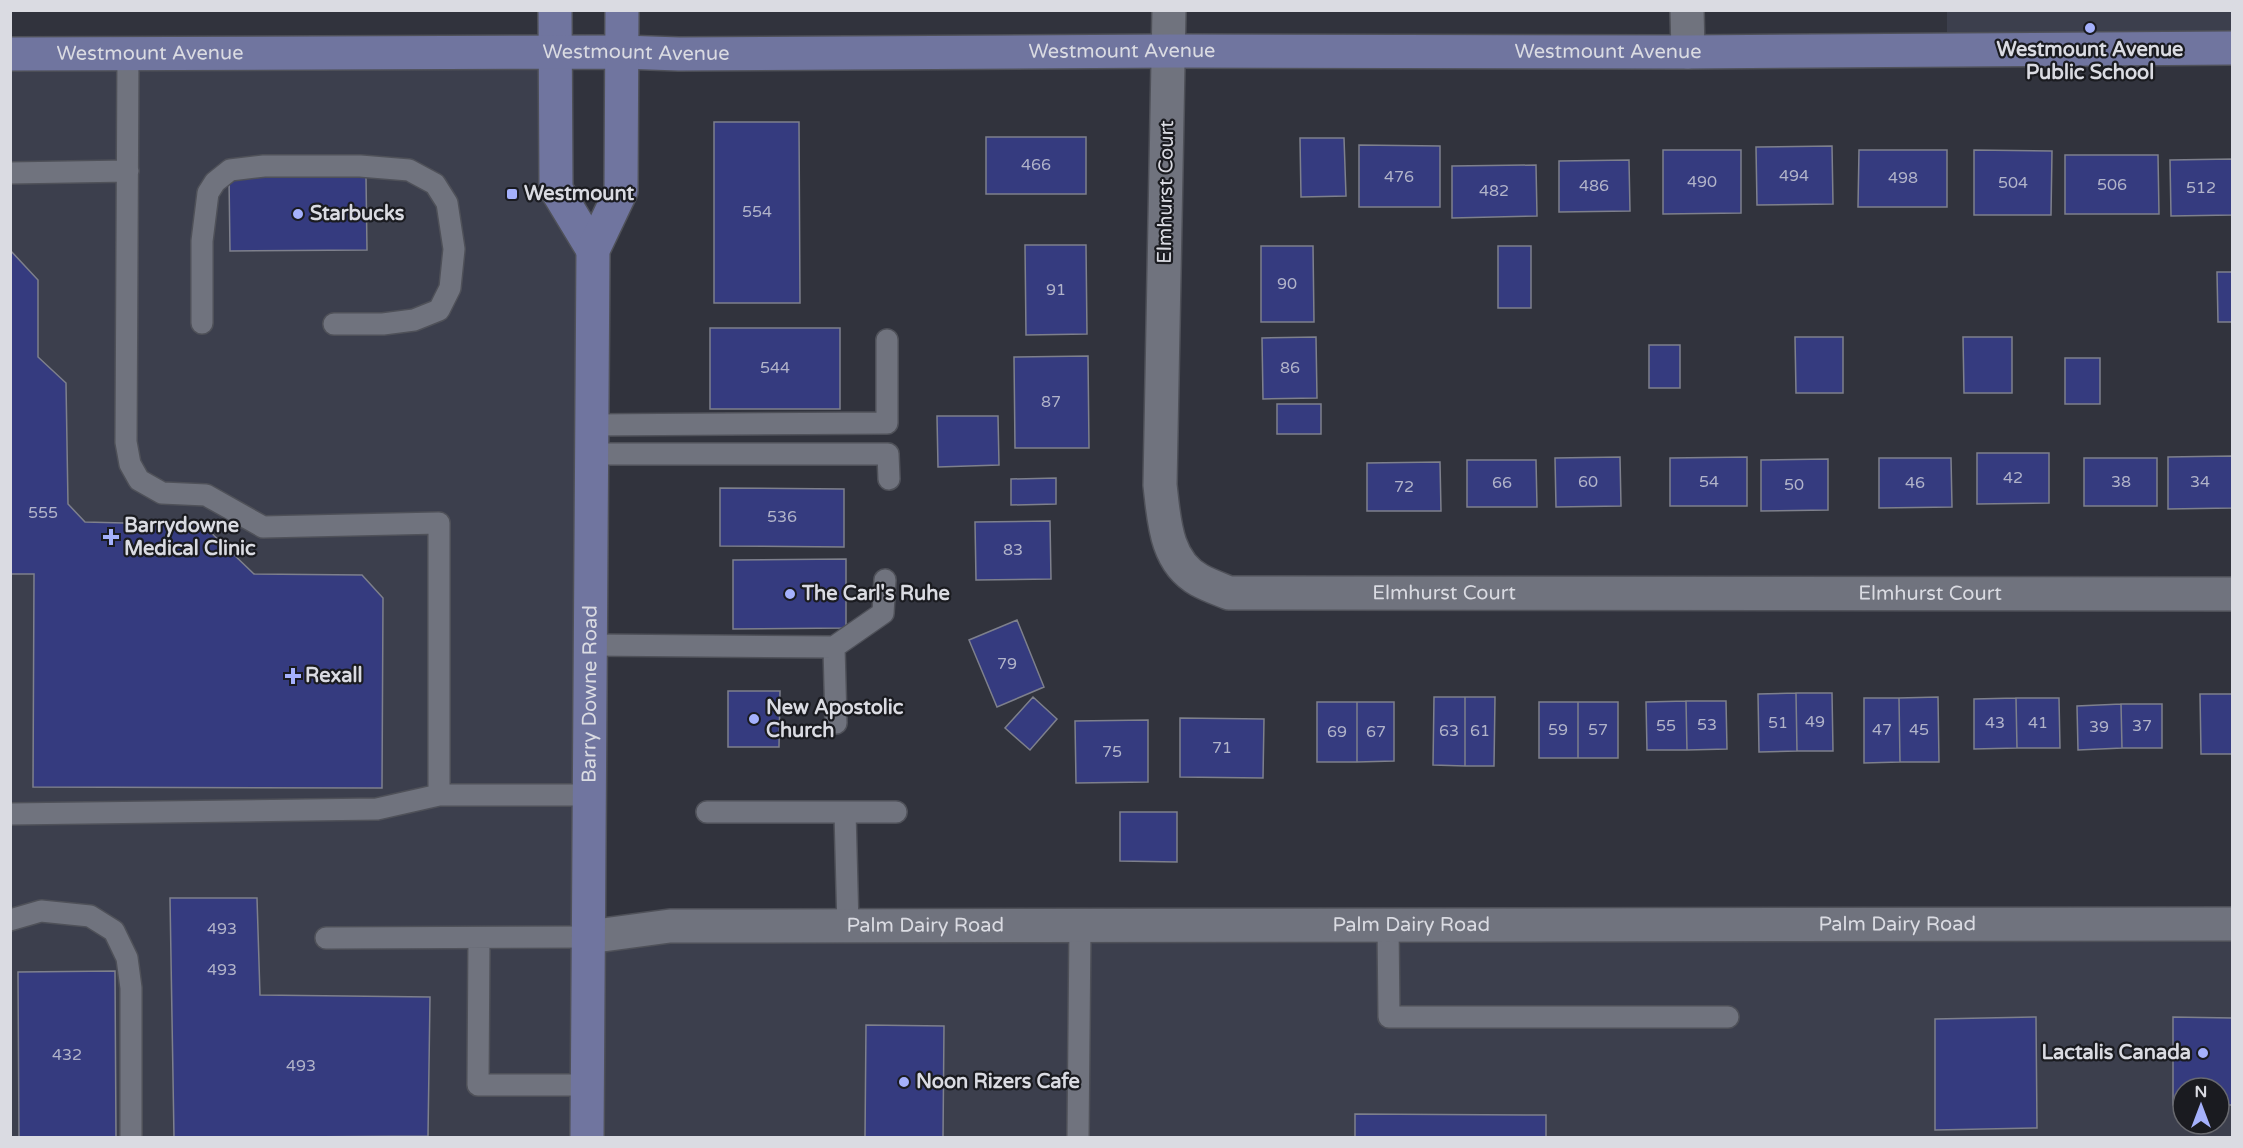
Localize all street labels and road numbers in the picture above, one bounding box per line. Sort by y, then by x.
street label: Westmount Avenue [1028,39,1215,64]
street label: Westmount Avenue [542,40,730,66]
street label: Westmount Avenue [1514,40,1702,64]
street label: Westmount Avenue [56,41,244,66]
street label: Elmhurst Court [1153,120,1179,264]
street label: Elmhurst Court [1372,581,1516,605]
street label: Elmhurst Court [1858,582,2002,606]
street label: Barry Downe Road [577,605,603,783]
street label: Palm Dairy Road [1818,912,1976,937]
street label: Palm Dairy Road [1332,913,1490,937]
street label: Palm Dairy Road [846,914,1004,938]

